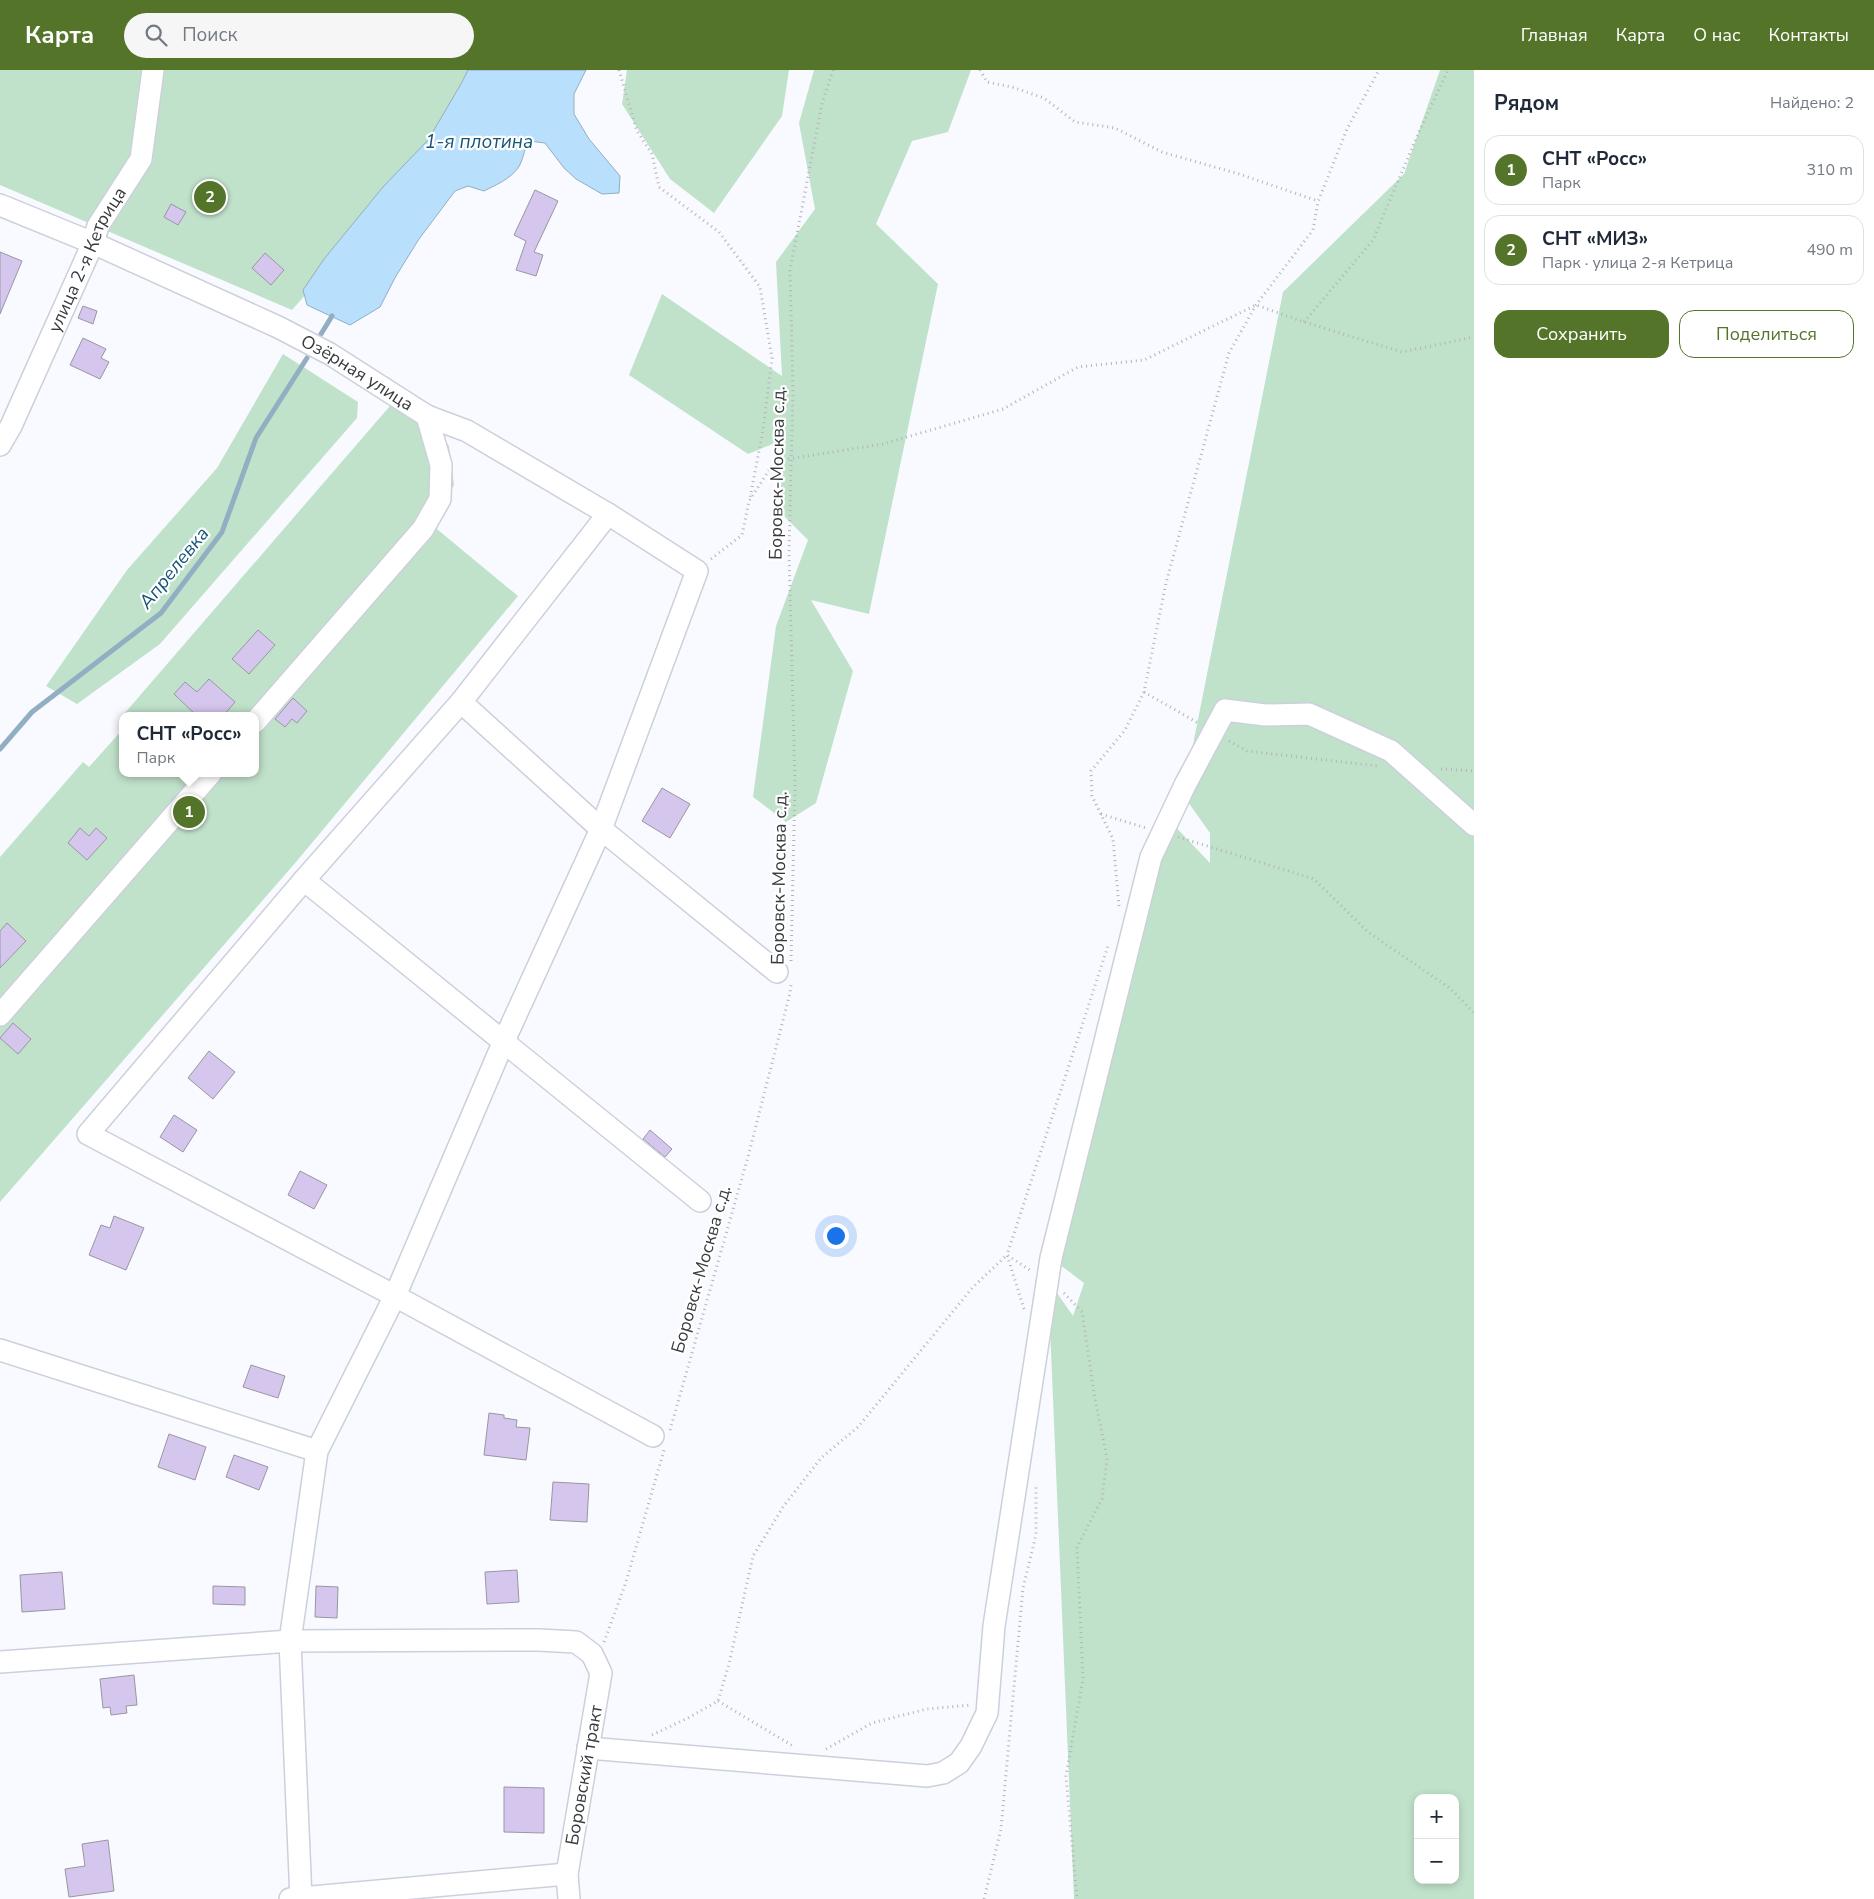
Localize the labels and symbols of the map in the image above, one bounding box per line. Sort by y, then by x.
water label: 1-я плотина [425,129,533,155]
pin: 2 [194,178,226,216]
street label: улица 2-я Кетрица [42,182,132,336]
street label: Озёрная улица [297,329,418,416]
street label: Боровск-Москва с.д. [763,386,791,560]
water label: Апрелевка [132,522,215,615]
street label: Боровск-Москва с.д. [765,791,793,965]
pin: 1 [173,793,205,831]
street label: Боровск-Москва с.д. [666,1182,736,1356]
your location [823,1223,849,1249]
street label: Боровский тракт [560,1703,608,1847]

